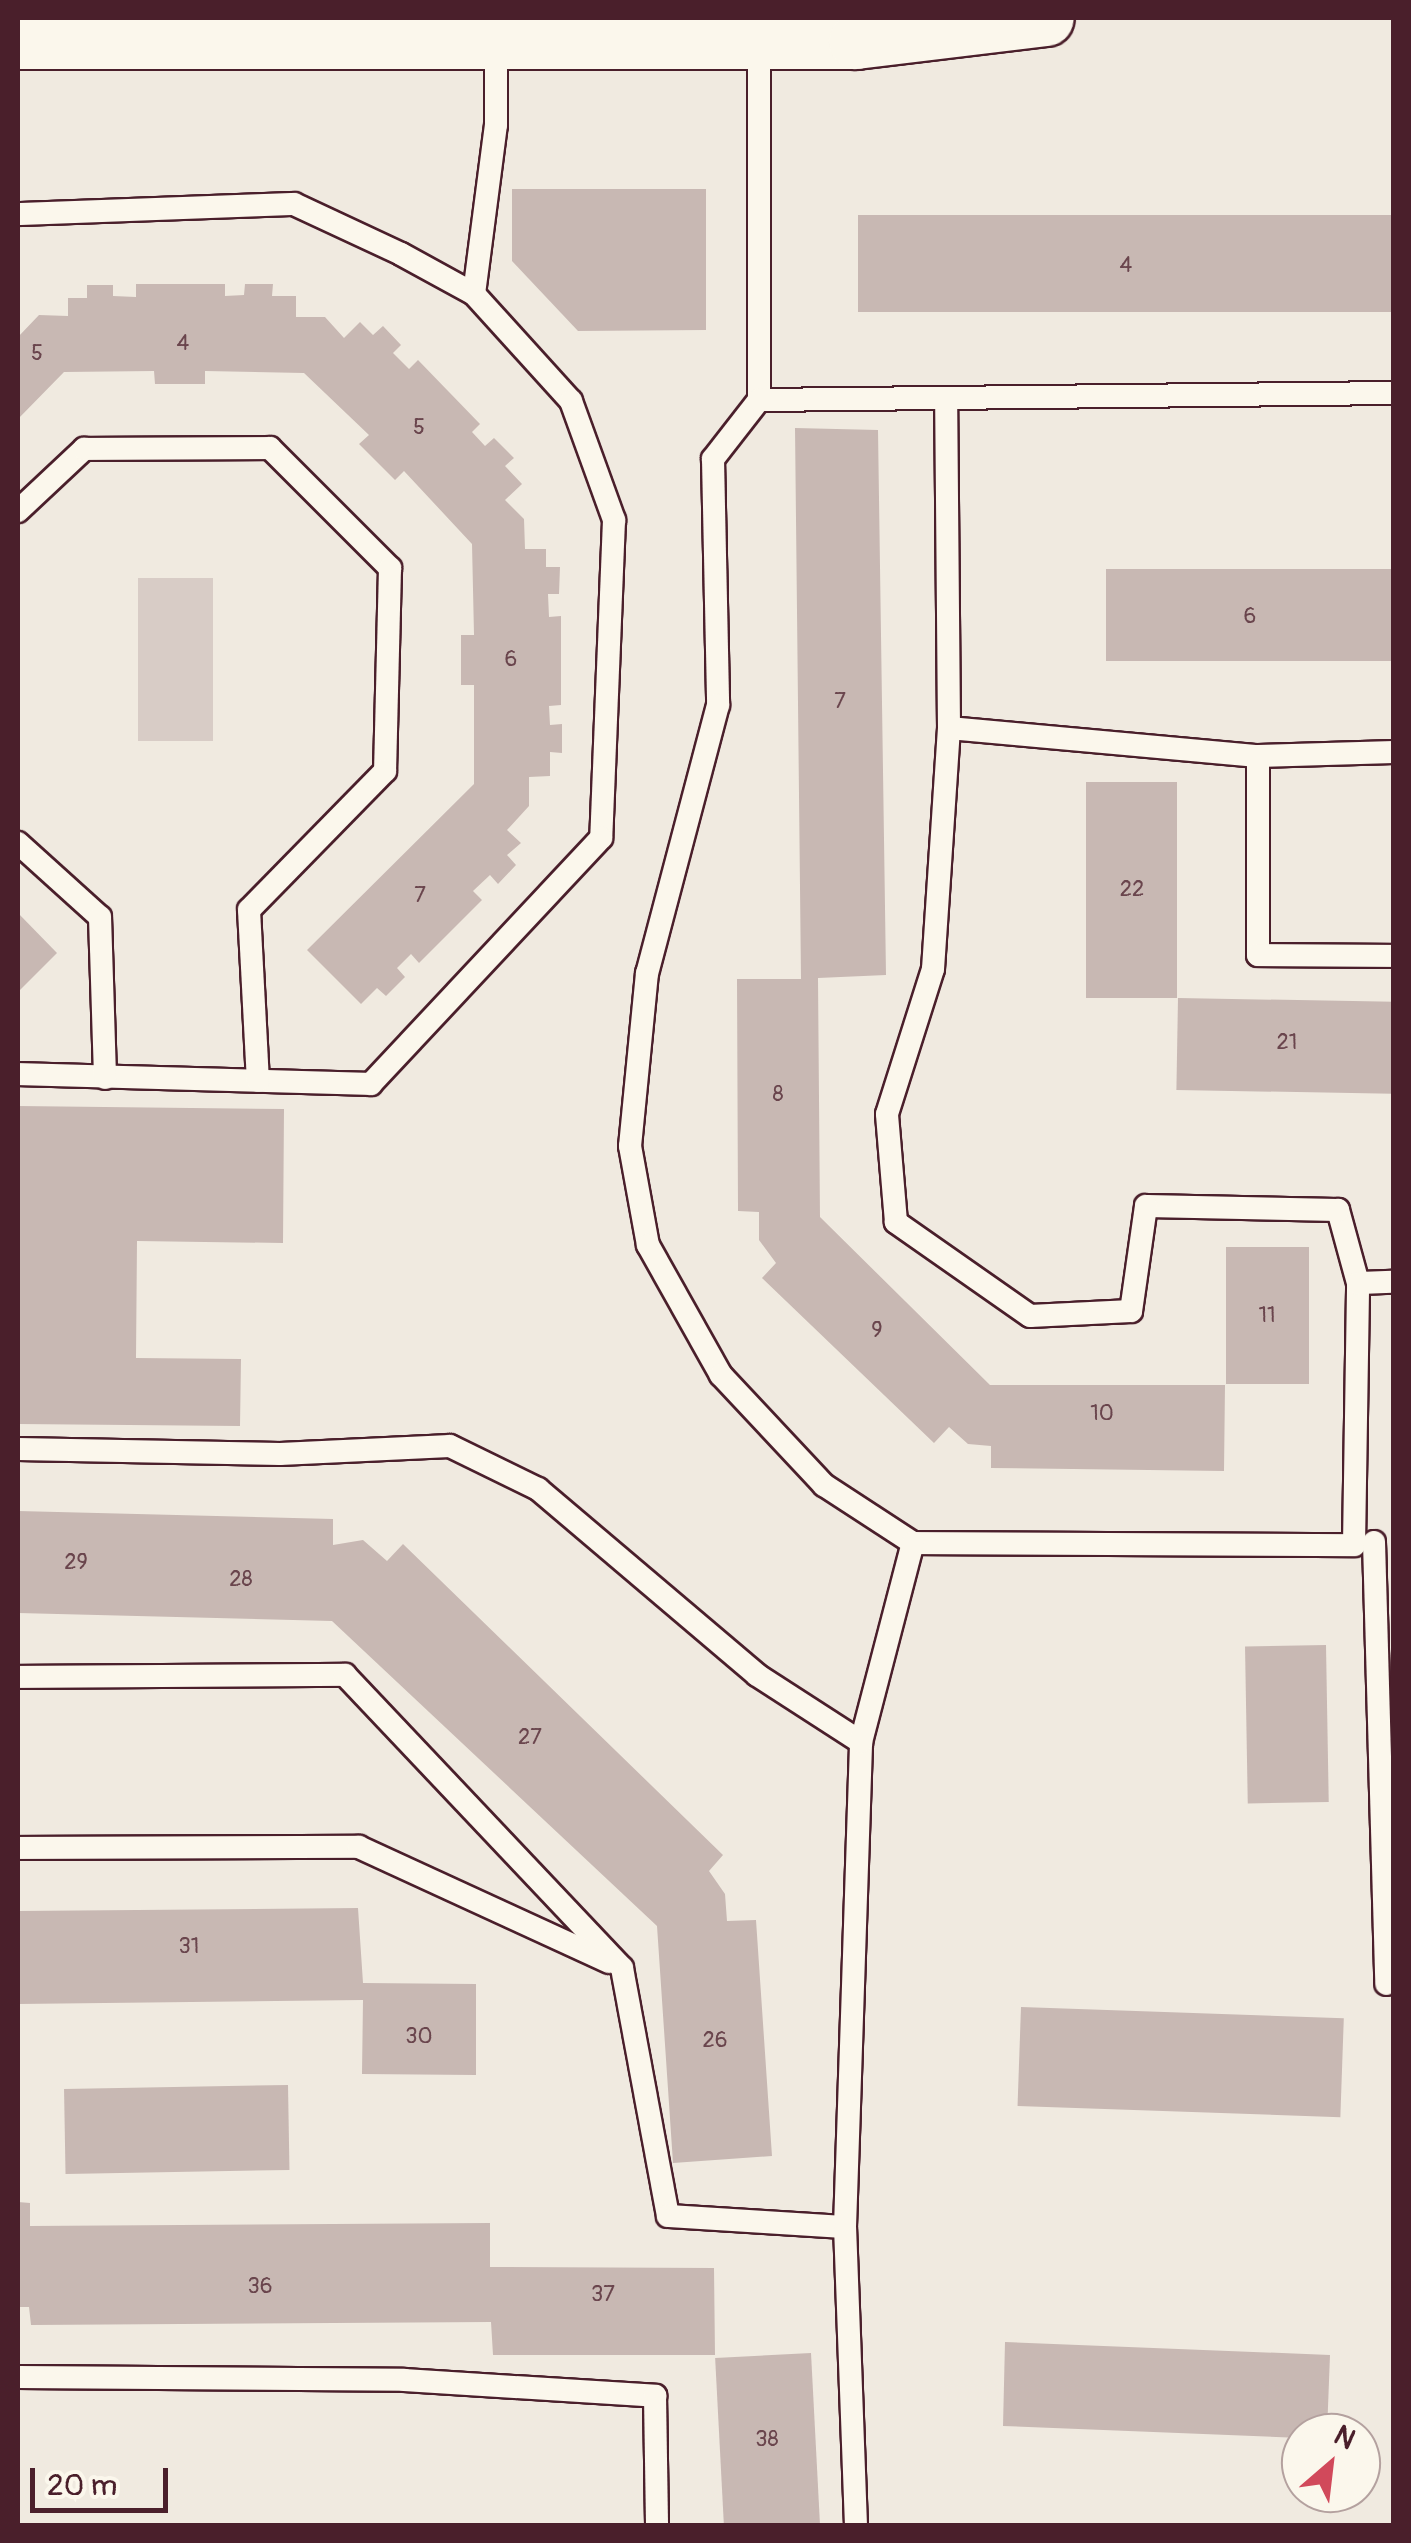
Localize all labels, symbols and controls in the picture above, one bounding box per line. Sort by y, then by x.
house number: 4 [1120,253,1132,279]
house number: 4 [177,331,189,357]
house number: 5 [31,341,43,367]
house number: 5 [413,415,425,441]
house number: 6 [1244,604,1256,630]
house number: 6 [505,647,517,673]
house number: 7 [834,689,846,715]
house number: 22 [1120,877,1144,903]
house number: 7 [414,883,426,909]
house number: 21 [1277,1030,1297,1056]
house number: 8 [772,1082,784,1108]
house number: 11 [1258,1303,1276,1329]
house number: 9 [871,1318,883,1344]
house number: 10 [1090,1401,1114,1427]
house number: 29 [64,1550,88,1576]
house number: 28 [229,1567,253,1593]
house number: 27 [518,1725,542,1751]
house number: 31 [179,1934,199,1960]
house number: 30 [405,2024,433,2050]
house number: 26 [702,2028,728,2054]
house number: 36 [247,2274,273,2300]
house number: 37 [591,2282,615,2308]
north arrow [1281,2413,1381,2513]
text: N [1328,2418,1361,2458]
house number: 38 [755,2427,779,2453]
scale bar [35,2448,172,2510]
text: 20 m [47,2467,117,2504]

